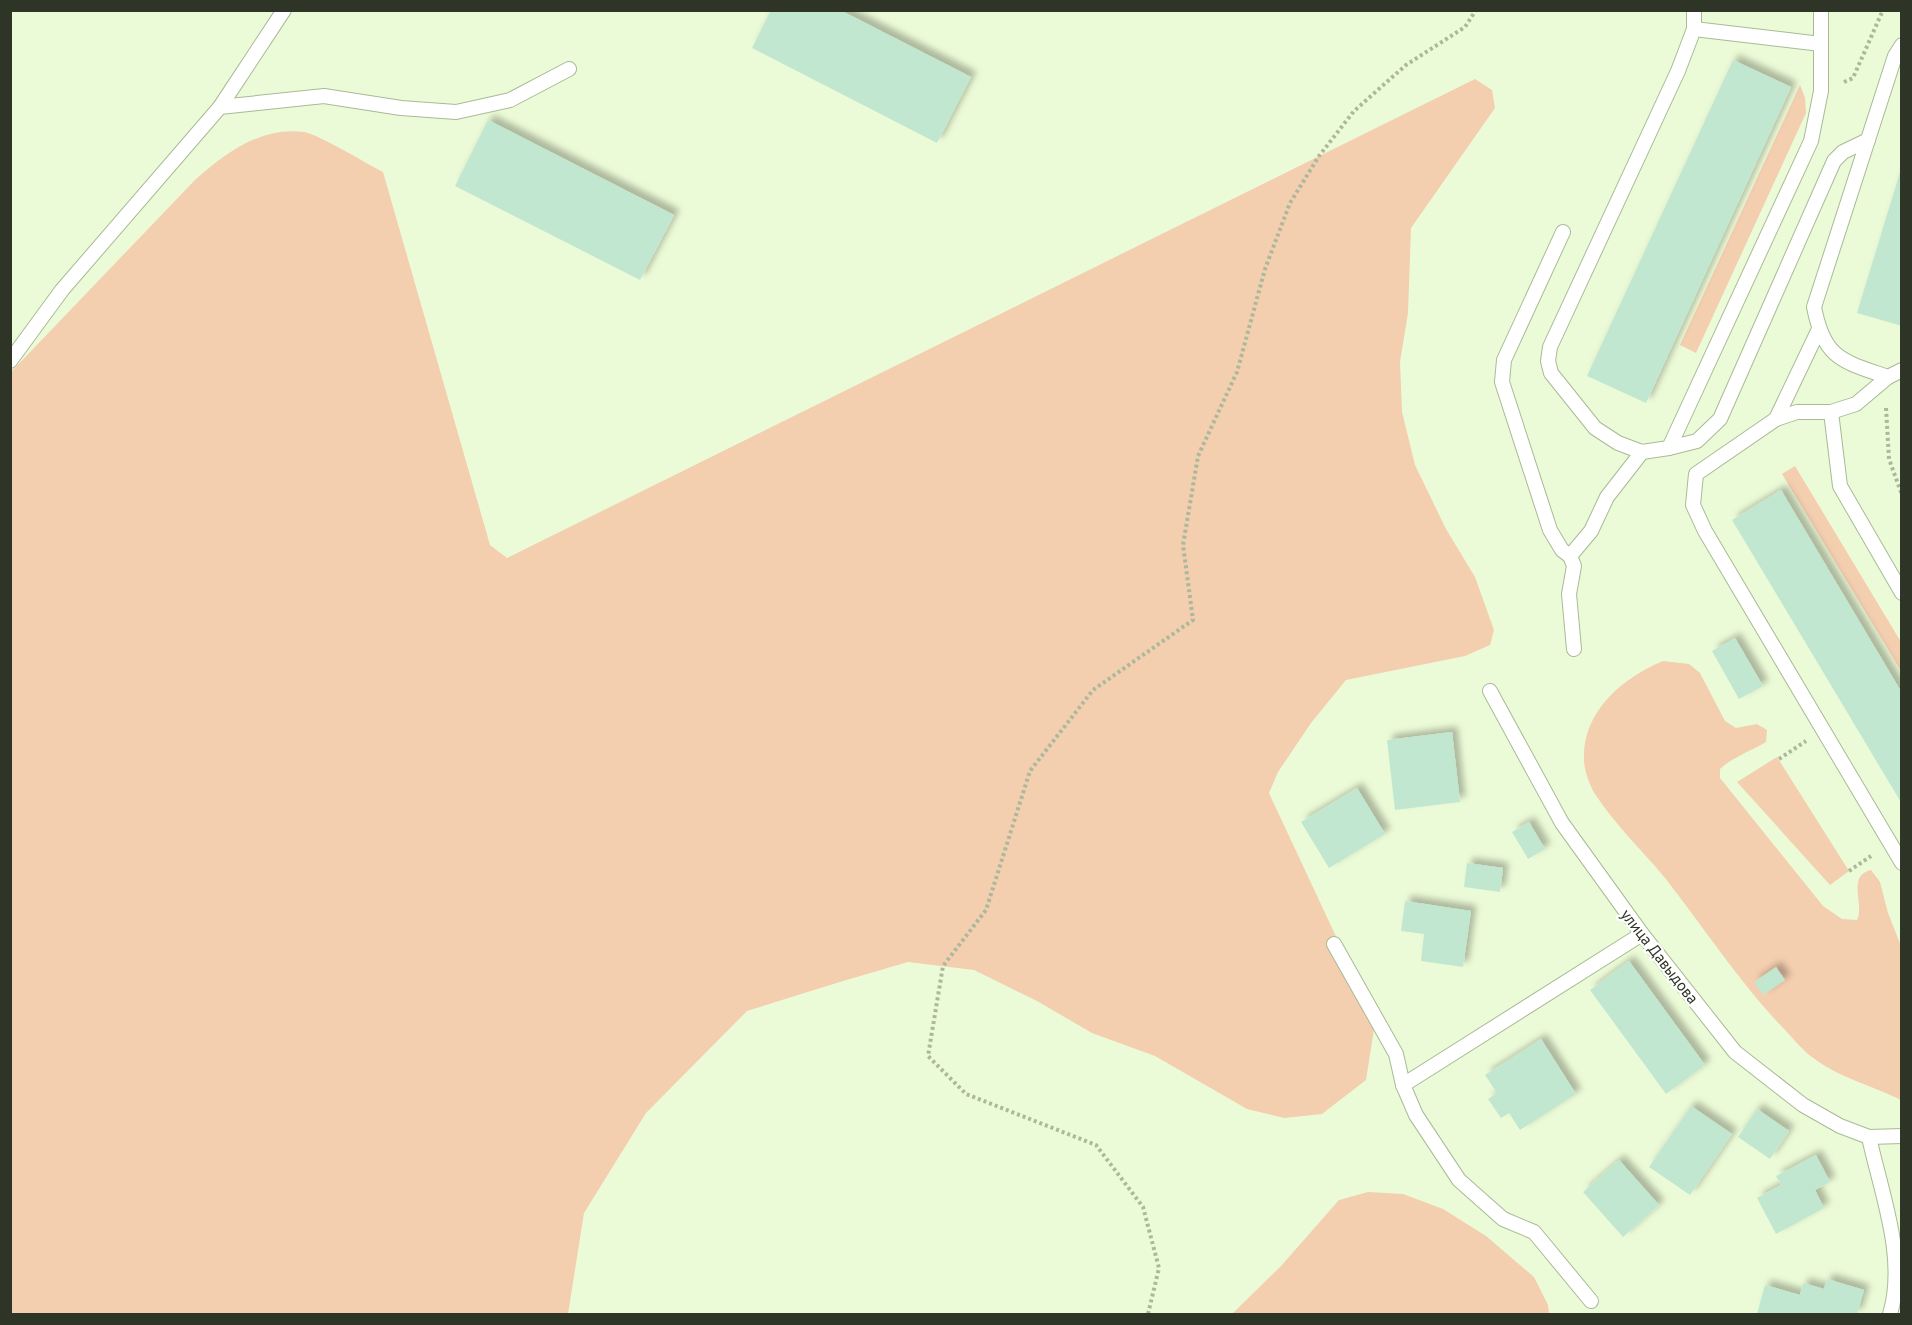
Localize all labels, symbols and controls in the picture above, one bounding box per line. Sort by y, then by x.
street label: улица Давыдова [1617,905,1703,1007]

